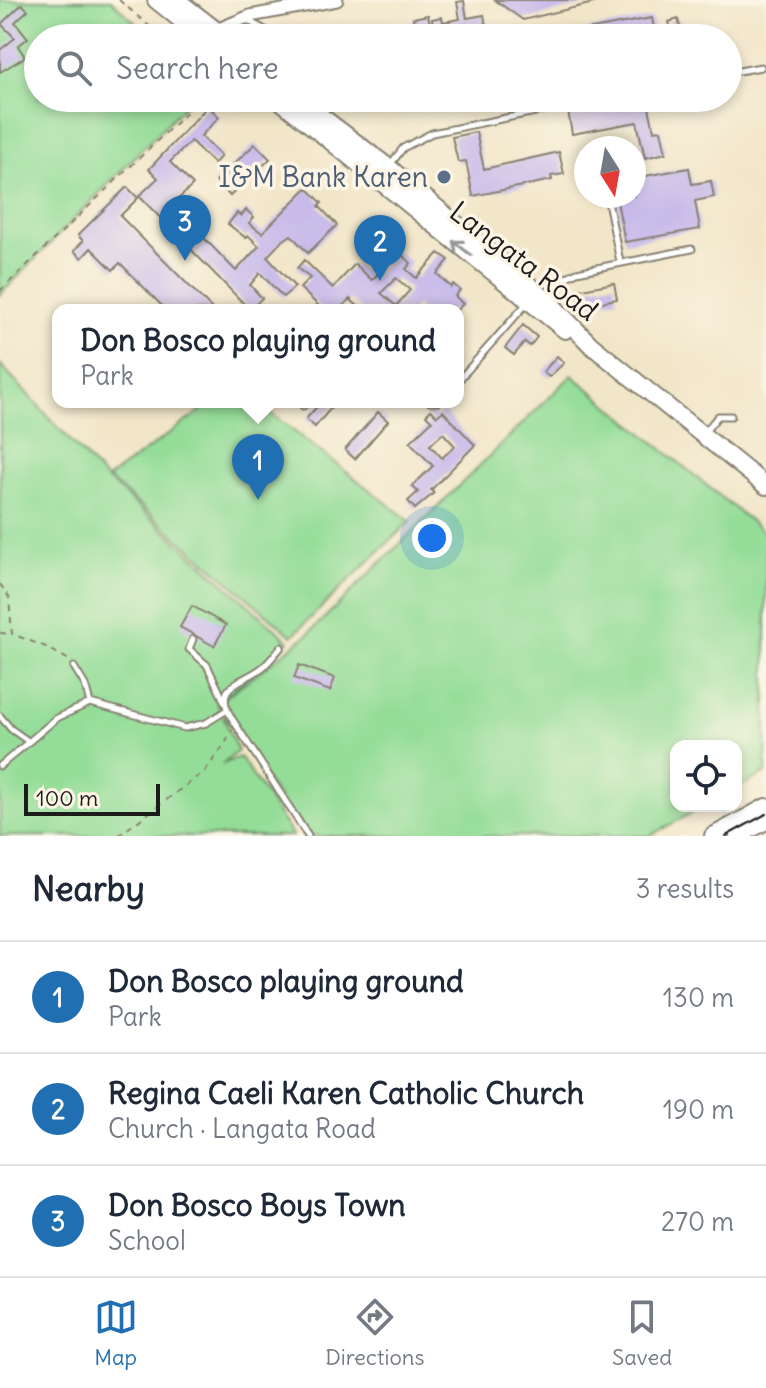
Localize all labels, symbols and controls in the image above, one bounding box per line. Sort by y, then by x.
search box [24,24,742,112]
icon: search [52,46,96,90]
text: Search here [116,49,279,87]
north arrow [574,136,646,208]
place label: I&M Bank Karen [219,159,428,195]
marker: I&M Bank Karen [435,168,453,186]
street label: Langata Road [443,193,605,329]
pin: 3 [159,195,211,261]
pin: 2 [354,215,406,281]
one-way arrow [452,239,473,257]
popup [52,304,464,408]
text: Don Bosco playing ground [80,321,436,359]
text: Park [80,359,134,392]
pin: 1 [232,434,284,500]
your location [412,518,452,558]
map controls [670,740,742,812]
button: locate [670,740,742,812]
scale bar [24,780,160,816]
text: 100 m [36,784,98,812]
text: Nearby [32,867,145,910]
text: 3 results [636,872,734,905]
text: Don Bosco playing ground [108,962,464,1000]
text: 1 [53,981,63,1014]
text: 130 m [663,981,734,1014]
text: Park [108,1000,162,1033]
text: Regina Caeli Karen Catholic Church [108,1074,584,1112]
text: 2 [51,1093,65,1126]
text: 190 m [663,1093,734,1126]
text: Church · Langata Road [108,1112,376,1145]
text: Don Bosco Boys Town [108,1186,406,1224]
text: 3 [51,1205,65,1238]
text: 270 m [661,1205,734,1238]
text: School [108,1224,186,1257]
tab: Map [94,1295,138,1371]
tab: Directions [325,1295,425,1371]
tab: Saved [612,1295,672,1371]

